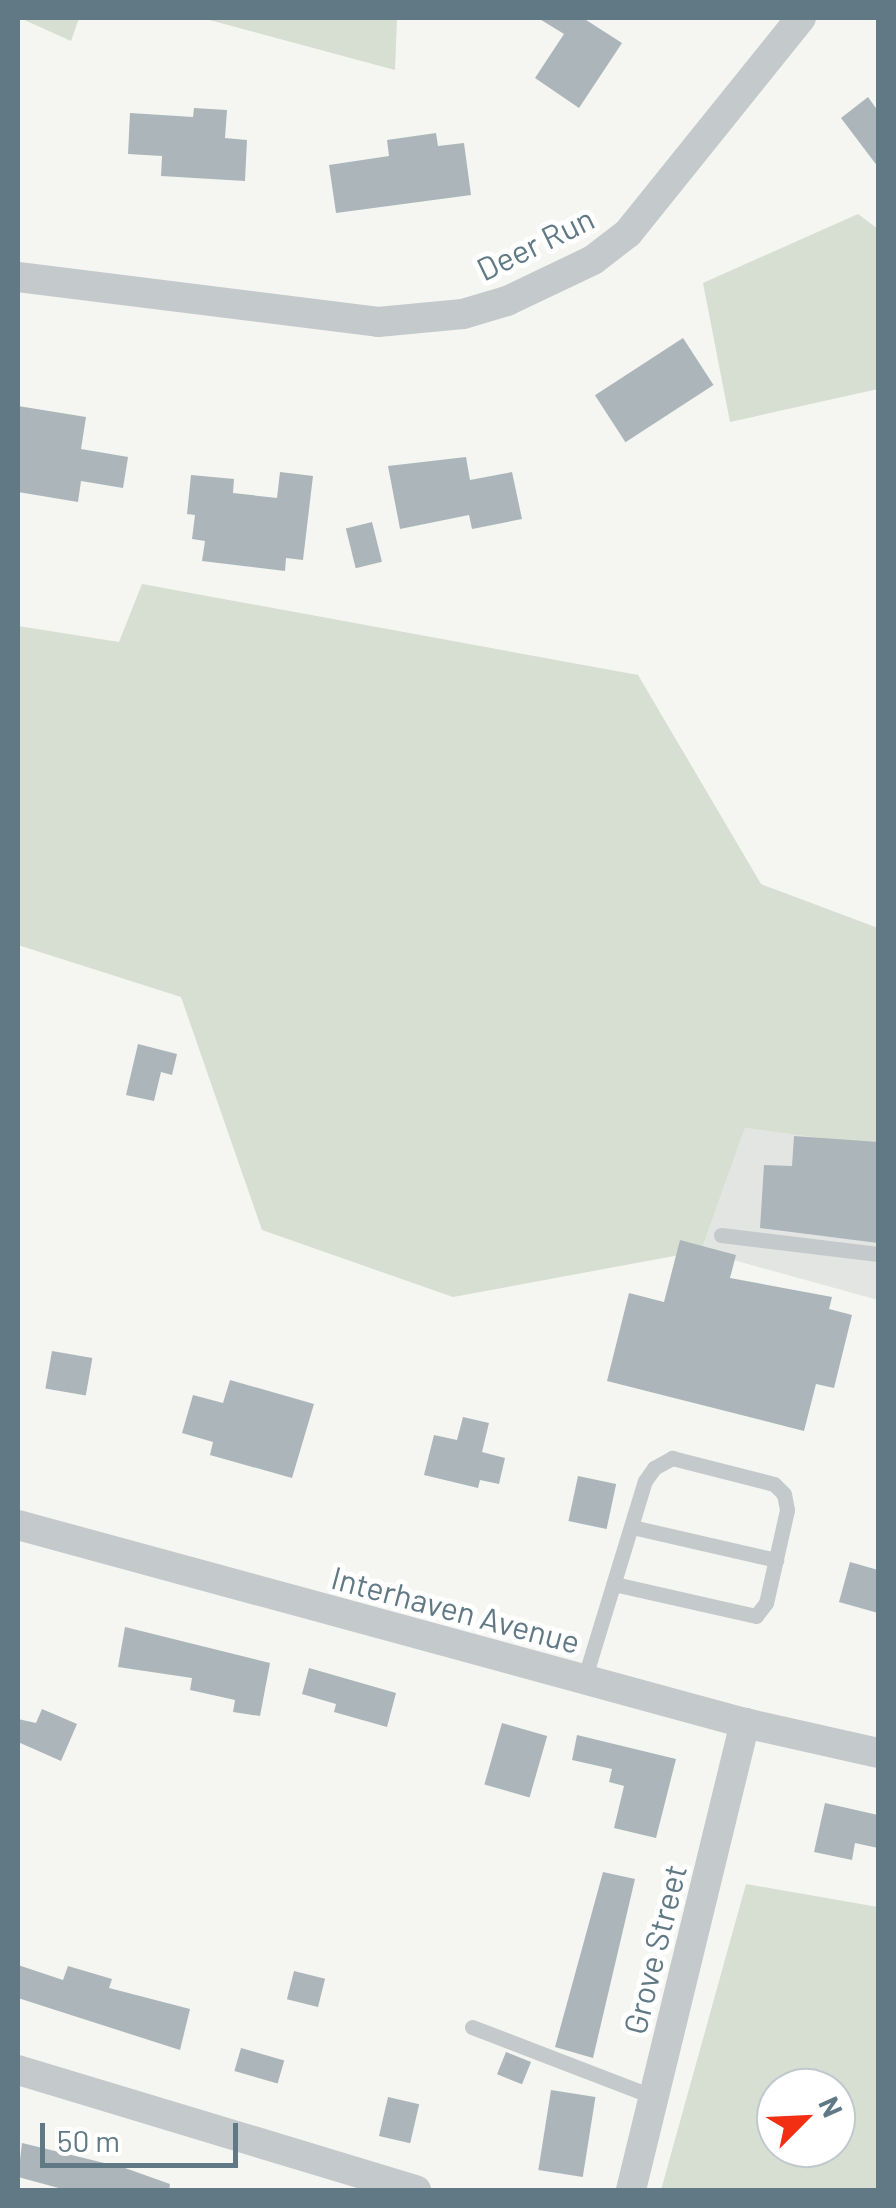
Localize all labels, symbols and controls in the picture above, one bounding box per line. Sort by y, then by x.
street label: Deer Run [470,198,600,288]
street label: Interhaven Avenue [327,1557,585,1661]
street label: Grove Street [614,1860,694,2038]
north arrow [756,2068,856,2168]
text: N [812,2091,851,2122]
scale bar [45,2103,242,2165]
text: 50 m [57,2122,120,2158]

